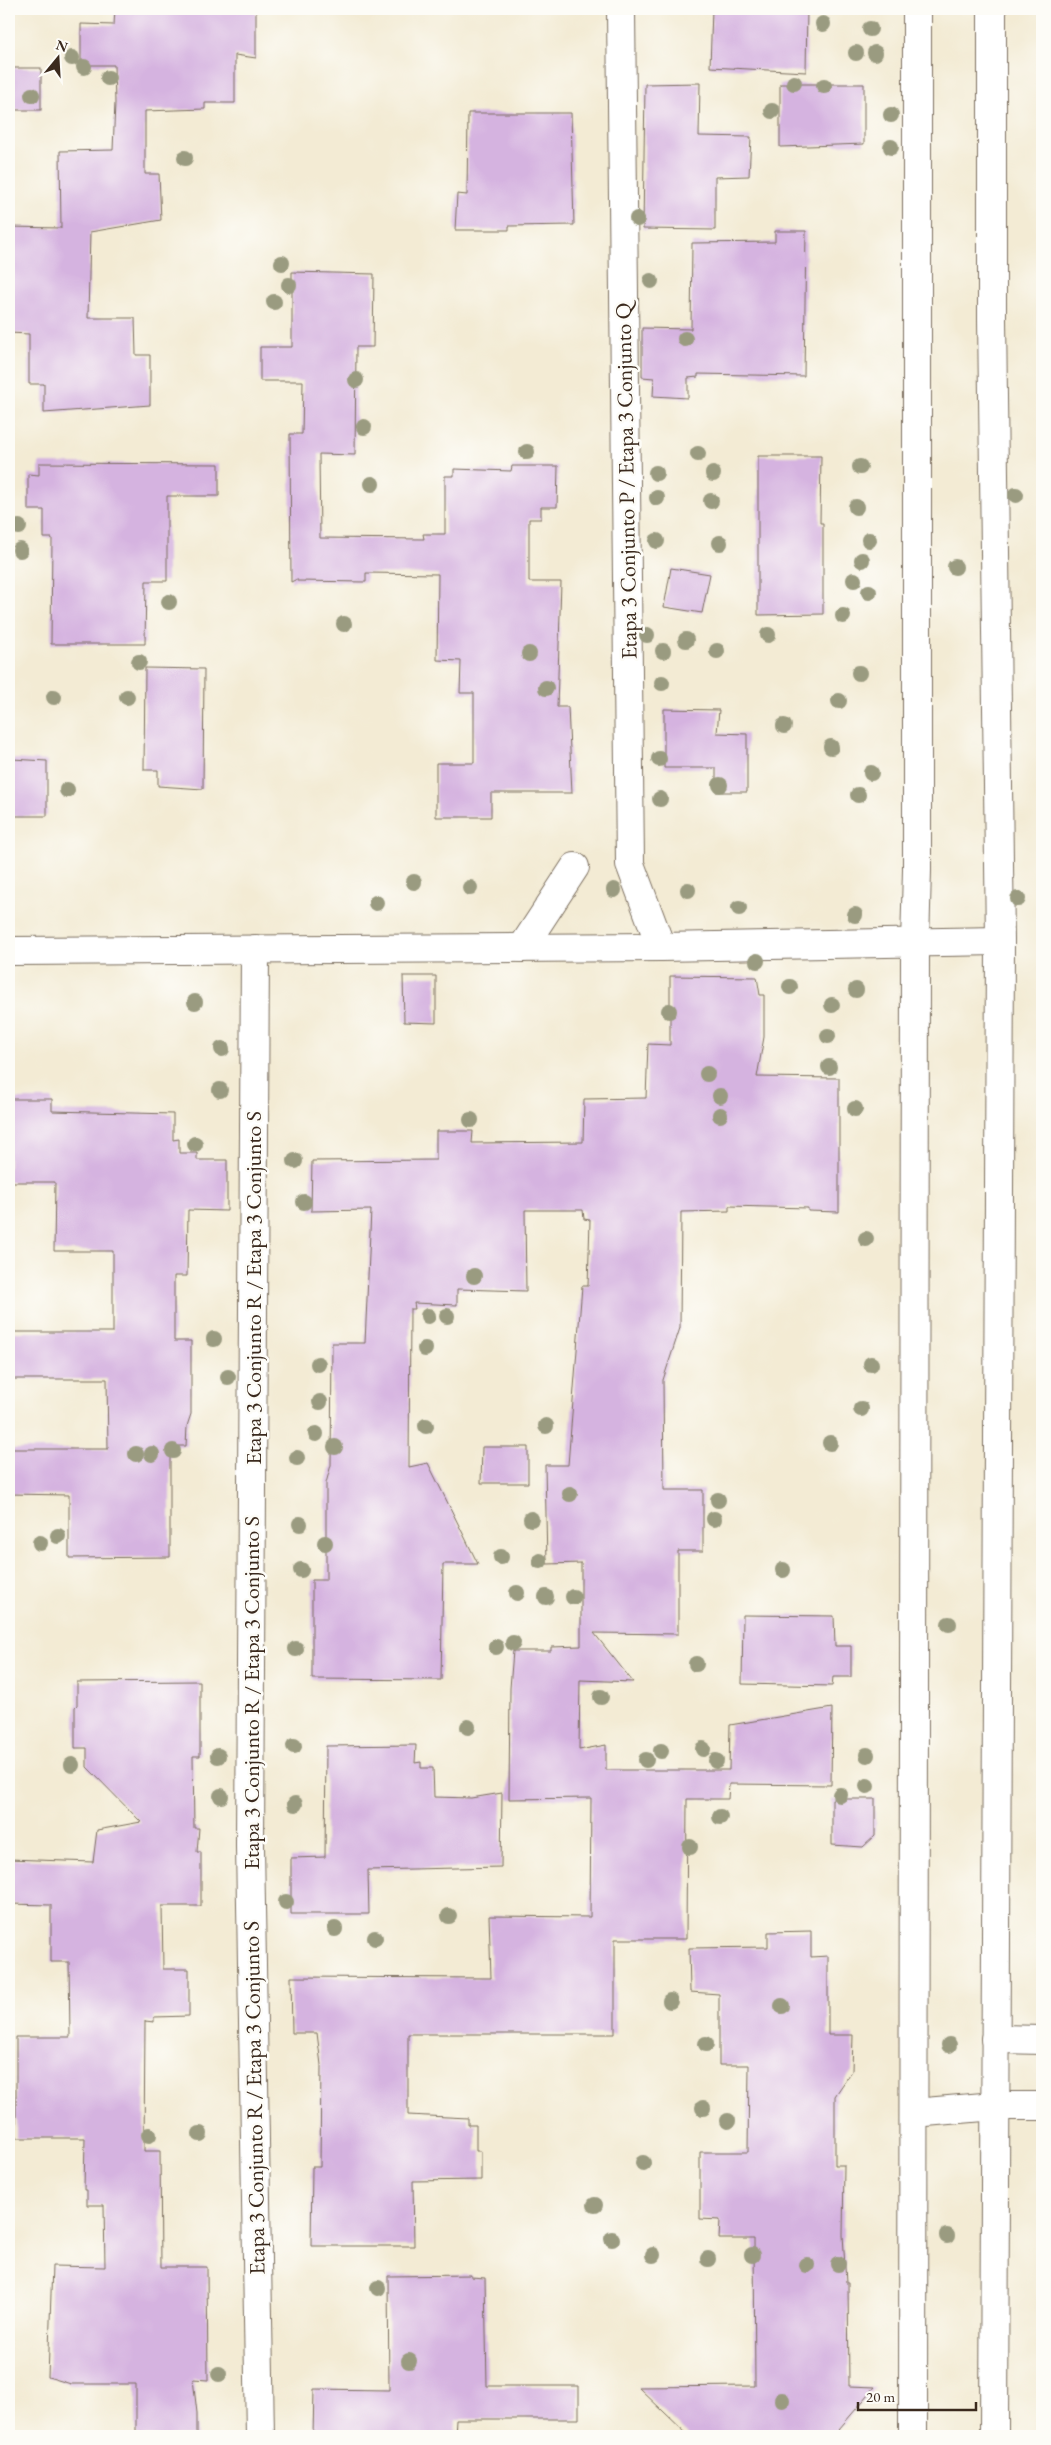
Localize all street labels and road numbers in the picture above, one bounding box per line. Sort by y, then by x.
street label: Etapa 3 Conjunto P / Etapa 3 Conjunto Q [608,299,644,660]
street label: Etapa 3 Conjunto R / Etapa 3 Conjunto S [239,1111,268,1465]
street label: Etapa 3 Conjunto R / Etapa 3 Conjunto S [237,1516,266,1870]
street label: Etapa 3 Conjunto R / Etapa 3 Conjunto S [236,1921,272,2275]

